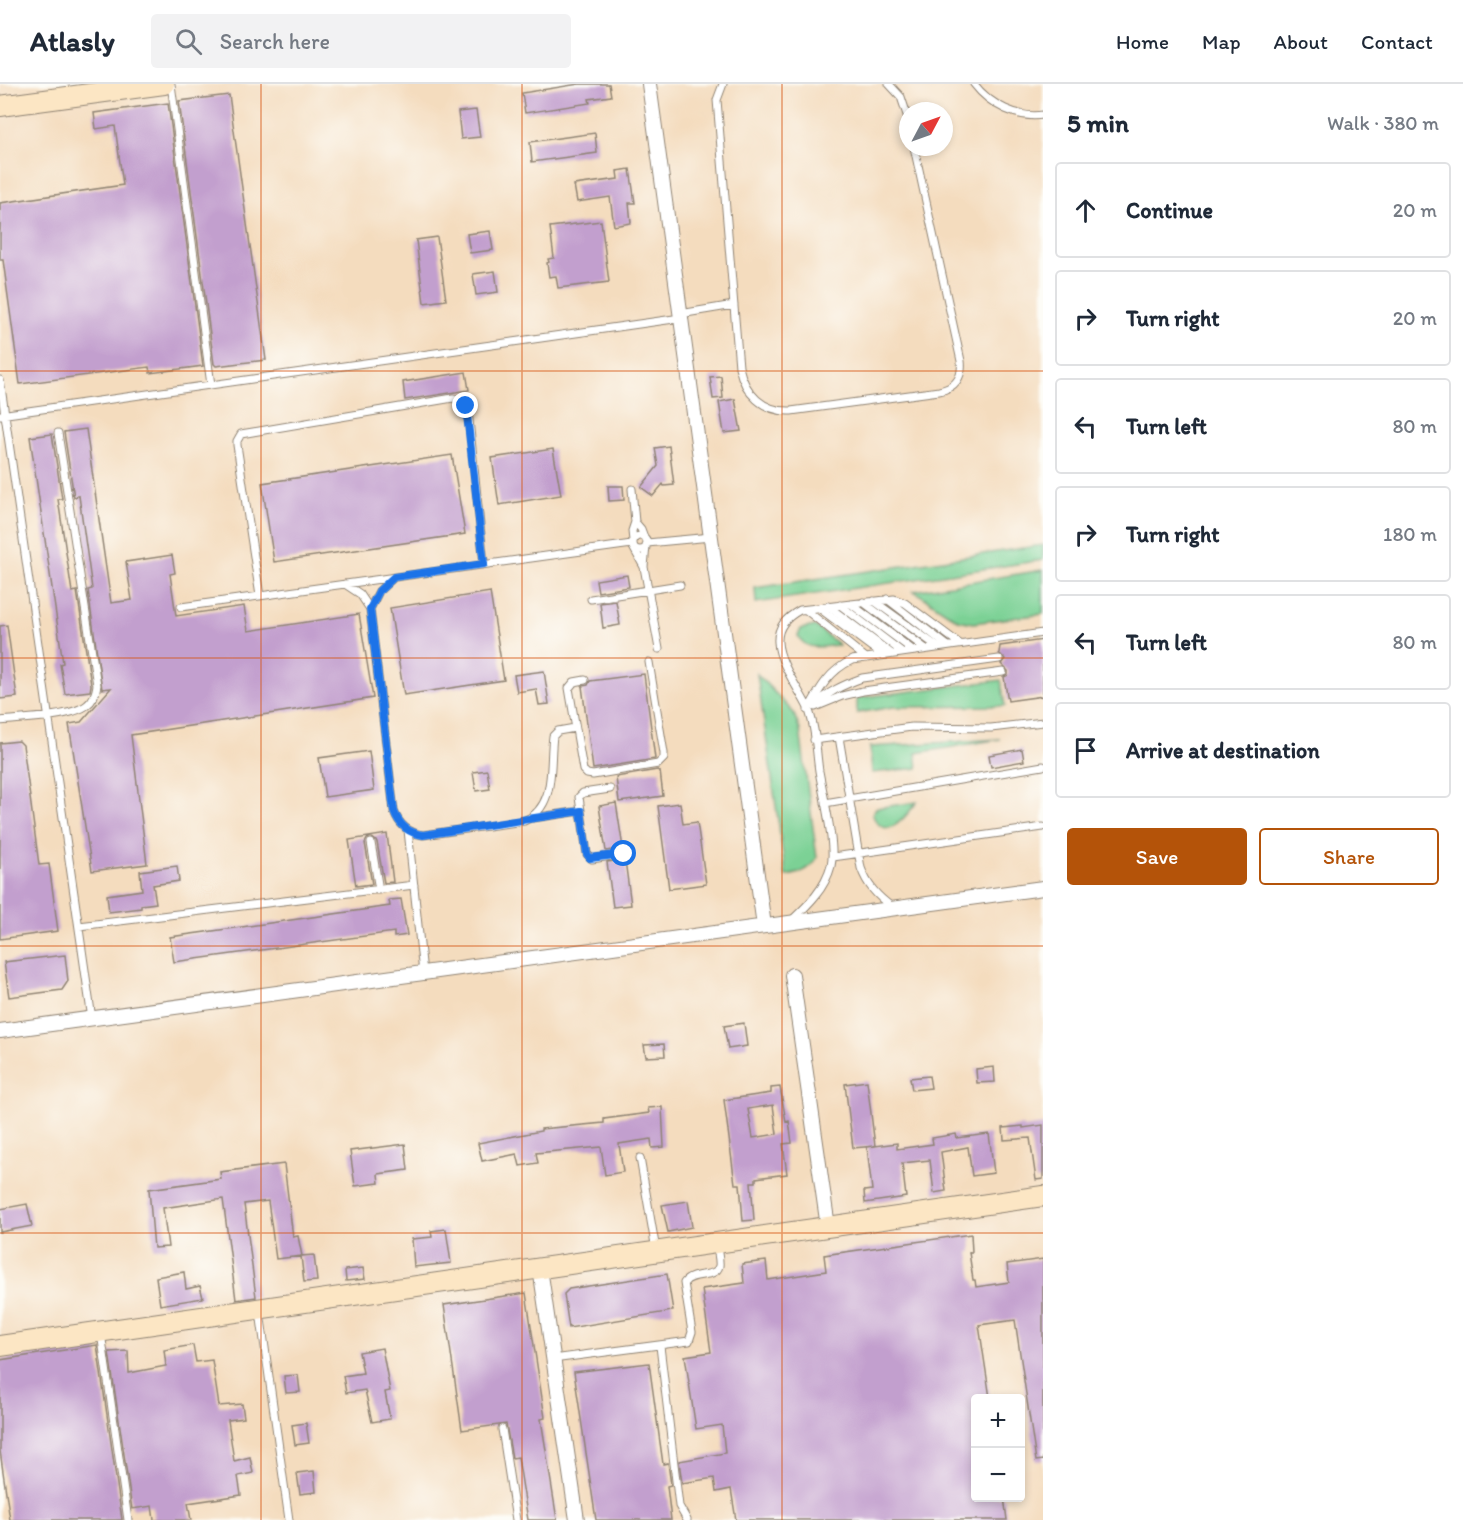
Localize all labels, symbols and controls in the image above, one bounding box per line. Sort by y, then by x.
search box [151,14,571,68]
text: Atlasly [30,24,115,58]
icon: search [172,25,205,58]
text: Search here [220,28,330,55]
text: Home [1116,29,1169,54]
text: Map [1202,29,1241,54]
text: About [1274,29,1328,54]
text: Contact [1361,29,1433,54]
north arrow [899,102,953,156]
text: 5 min [1067,107,1129,139]
text: Walk · 380 m [1327,111,1439,135]
icon: ahead [1069,194,1102,227]
text: Continue [1126,197,1213,224]
text: 20 m [1393,198,1437,222]
icon: right [1069,302,1102,335]
text: Turn right [1126,305,1220,332]
text: 20 m [1393,306,1437,330]
route end [452,392,478,418]
icon: left [1069,410,1102,443]
text: Turn left [1126,413,1207,440]
text: 80 m [1392,414,1437,438]
icon: right [1069,518,1102,551]
text: Turn right [1126,521,1220,548]
text: 180 m [1383,522,1437,546]
icon: left [1069,626,1102,659]
text: Turn left [1126,629,1207,656]
text: 80 m [1392,630,1437,654]
icon: arrive [1069,734,1102,767]
text: Arrive at destination [1126,737,1320,764]
button: Save [1067,828,1247,885]
button: Share [1259,828,1439,885]
route start [610,840,636,866]
map controls [971,1394,1025,1502]
button: + [971,1394,1025,1448]
button: − [971,1448,1025,1502]

